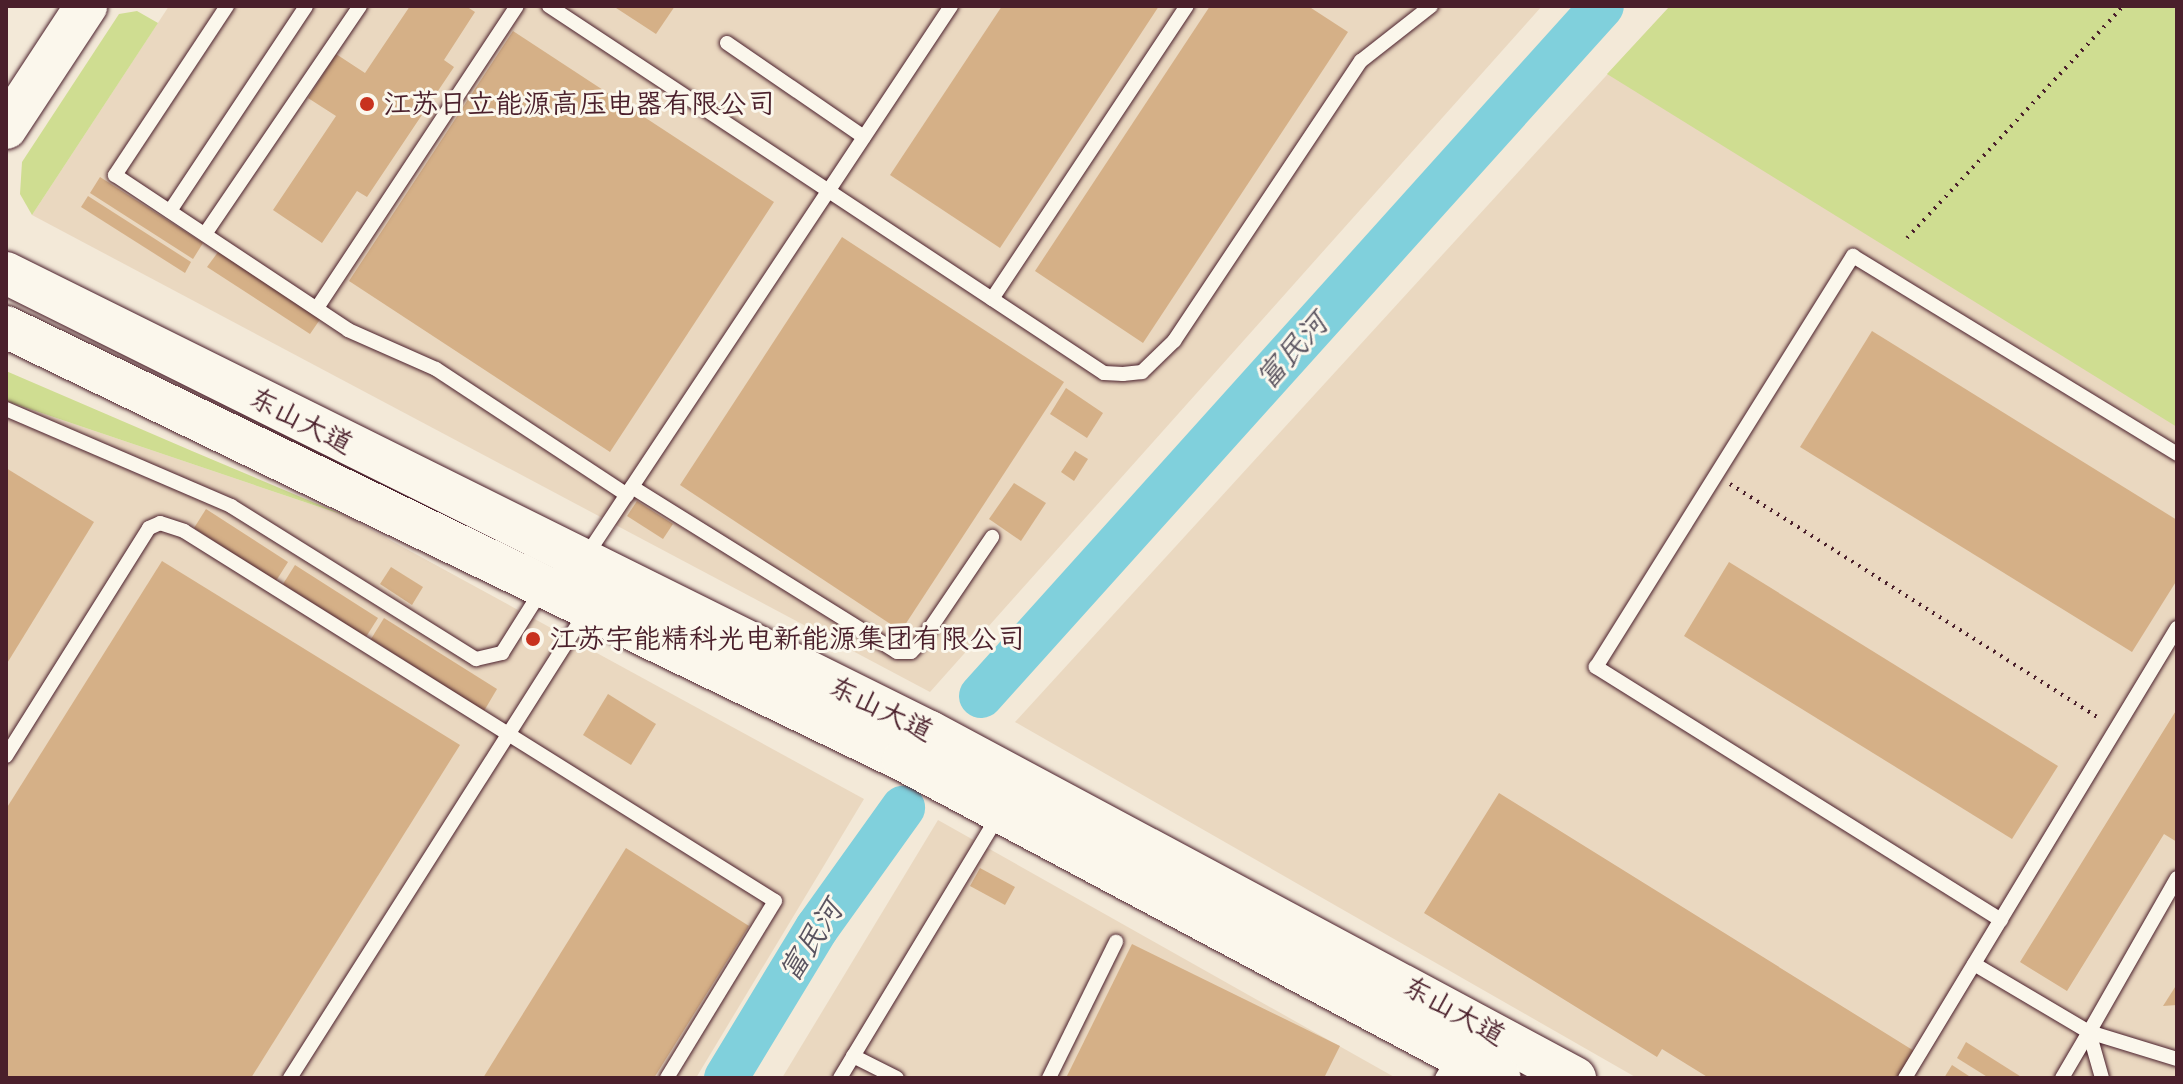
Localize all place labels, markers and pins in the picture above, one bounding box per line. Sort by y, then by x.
place label: 江苏日立能源高压电器有限公司 [383,87,775,121]
marker: 江苏日立能源高压电器有限公司 [358,95,376,113]
place label: 江苏宇能精科光电新能源集团有限公司 [549,622,1025,656]
marker: 江苏宇能精科光电新能源集团有限公司 [524,630,542,648]

